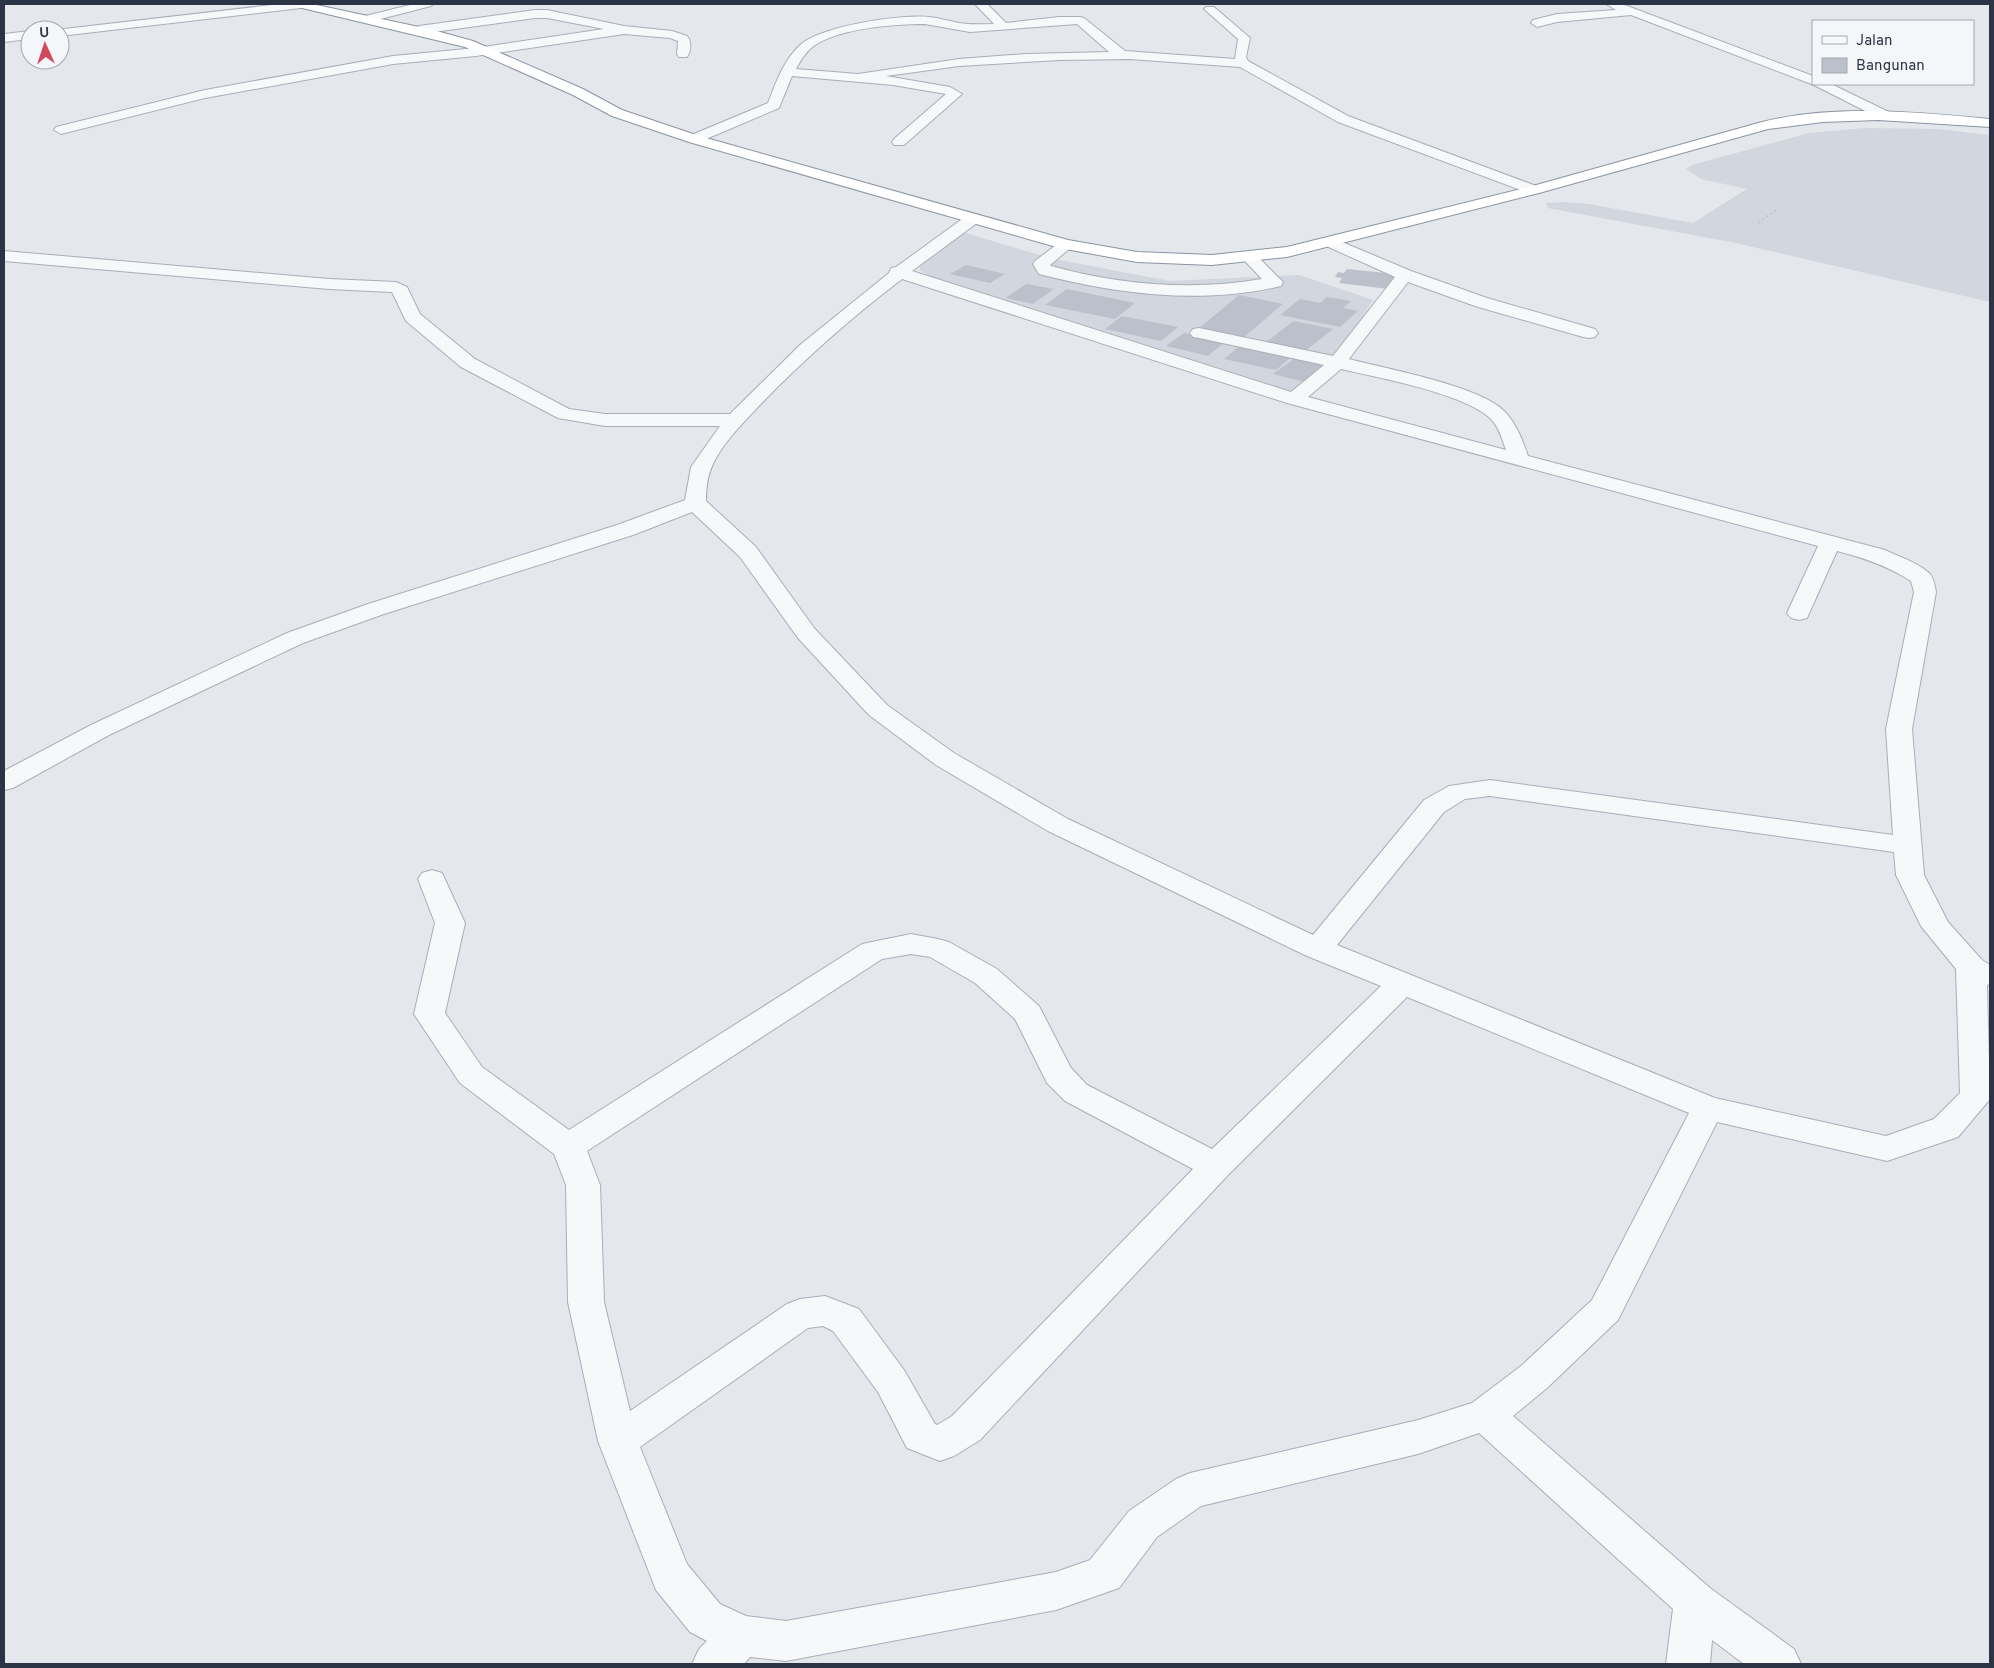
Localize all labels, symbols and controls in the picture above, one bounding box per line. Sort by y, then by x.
north arrow [20,20,70,70]
legend [1812,20,1974,85]
text: U [39,25,50,42]
text: Jalan [1856,32,1893,51]
text: Bangunan [1856,57,1925,76]

